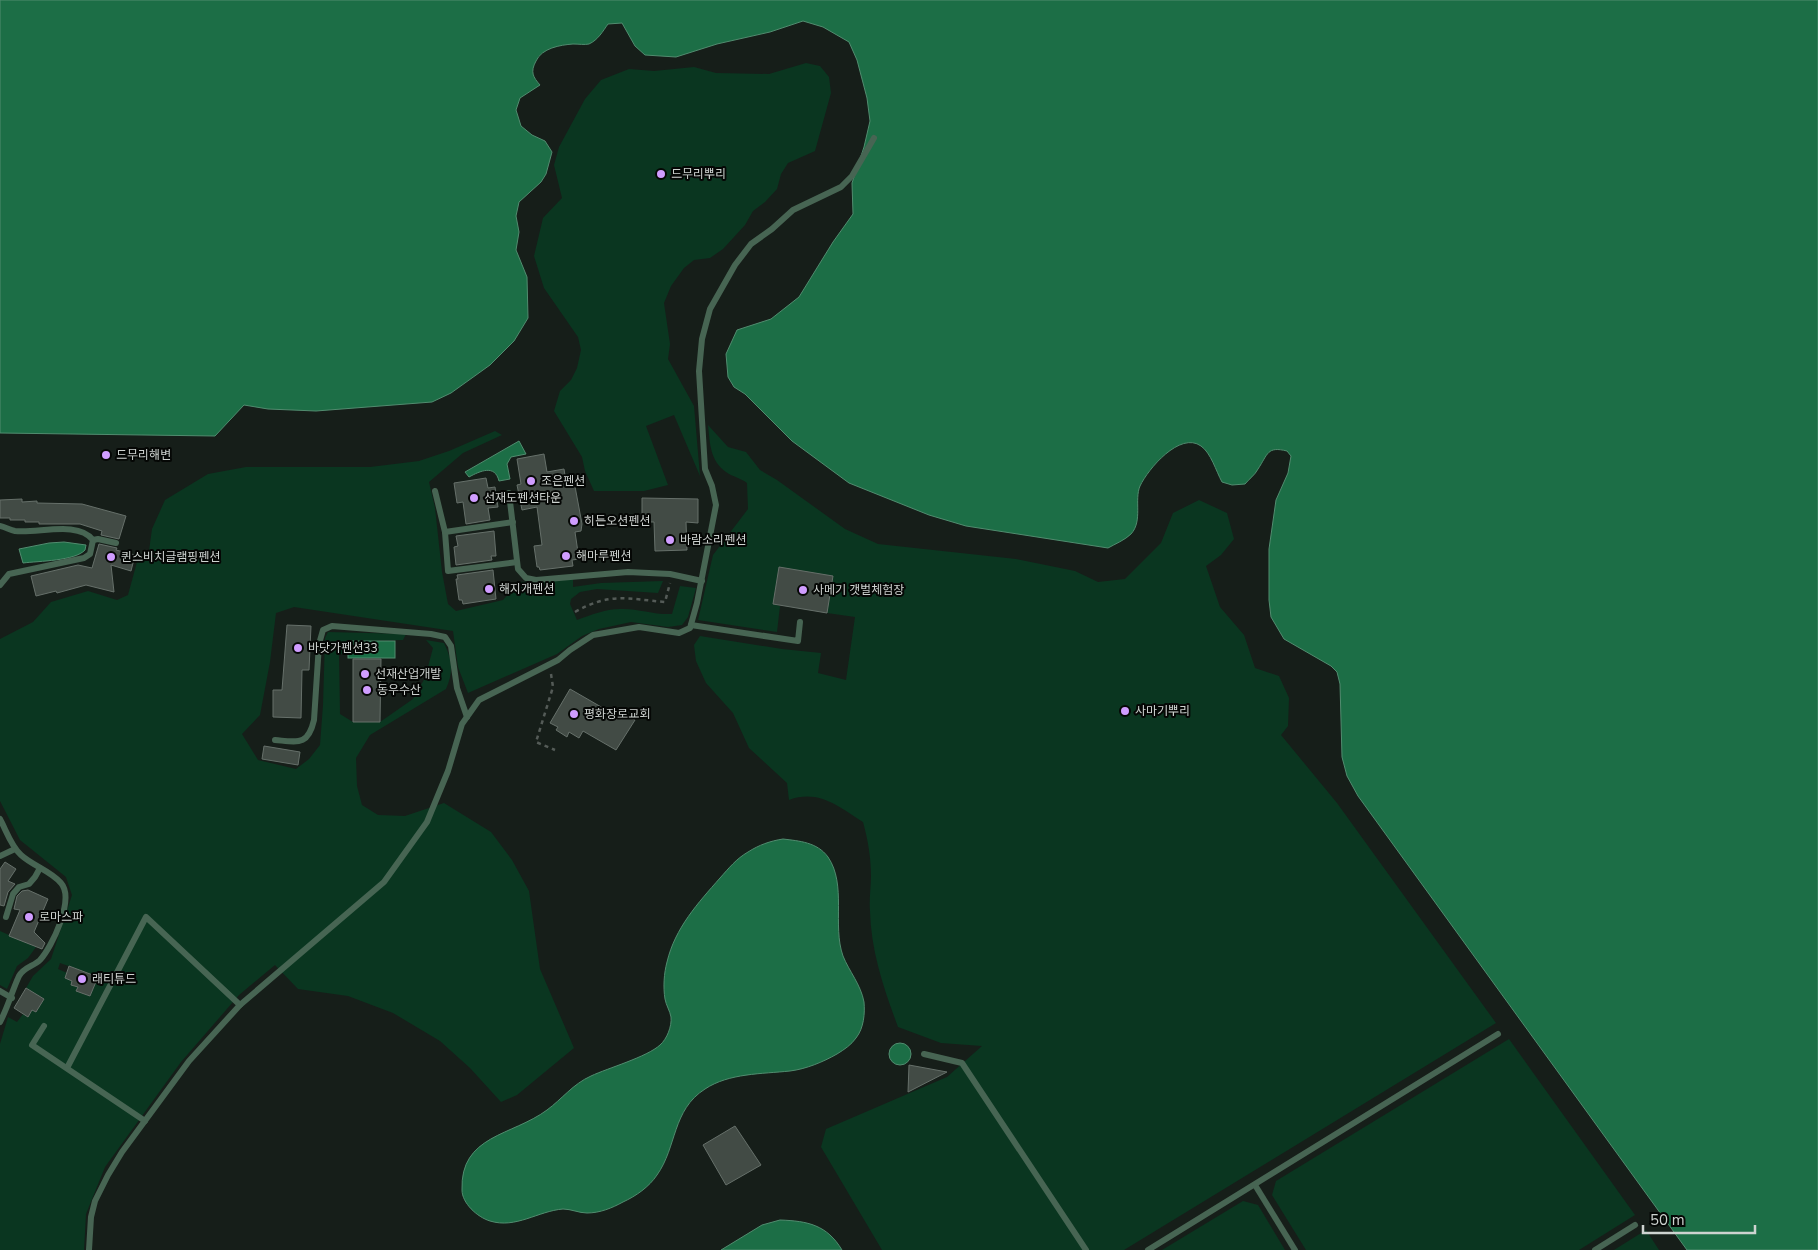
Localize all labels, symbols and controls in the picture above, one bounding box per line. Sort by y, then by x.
place label: 드무리뿌리 [671,166,726,182]
marker: 드무리뿌리 [655,168,667,180]
place label: 드무리해변 [116,447,171,463]
marker: 드무리해변 [100,449,112,461]
place label: 조은펜션 [541,473,585,489]
marker: 조은펜션 [525,475,537,487]
place label: 선재도펜션타운 [484,490,561,506]
marker: 선재도펜션타운 [468,492,480,504]
place label: 히든오션펜션 [584,513,650,529]
marker: 히든오션펜션 [568,515,580,527]
place label: 바람소리펜션 [680,532,746,548]
marker: 바람소리펜션 [664,534,676,546]
place label: 해마루펜션 [576,548,631,564]
place label: 퀸스비치글램핑펜션 [121,549,220,565]
marker: 해마루펜션 [560,550,572,562]
marker: 퀸스비치글램핑펜션 [105,551,117,563]
place label: 해지개펜션 [499,581,554,597]
place label: 사메기 갯벌체험장 [813,582,904,598]
marker: 해지개펜션 [483,583,495,595]
marker: 사메기 갯벌체험장 [797,584,809,596]
place label: 바닷가펜션33 [308,640,378,656]
marker: 바닷가펜션33 [292,642,304,654]
place label: 선재산업개발 [375,666,441,682]
marker: 선재산업개발 [359,668,371,680]
place label: 동우수산 [377,682,421,698]
marker: 동우수산 [361,684,373,696]
place label: 사마기뿌리 [1135,703,1190,719]
marker: 사마기뿌리 [1119,705,1131,717]
place label: 평화장로교회 [584,706,650,722]
marker: 평화장로교회 [568,708,580,720]
place label: 로마스파 [39,909,83,925]
marker: 로마스파 [23,911,35,923]
place label: 래티튜드 [92,971,136,987]
marker: 래티튜드 [76,973,88,985]
scale bar [1643,1202,1756,1234]
text: 50 m [1650,1210,1685,1230]

